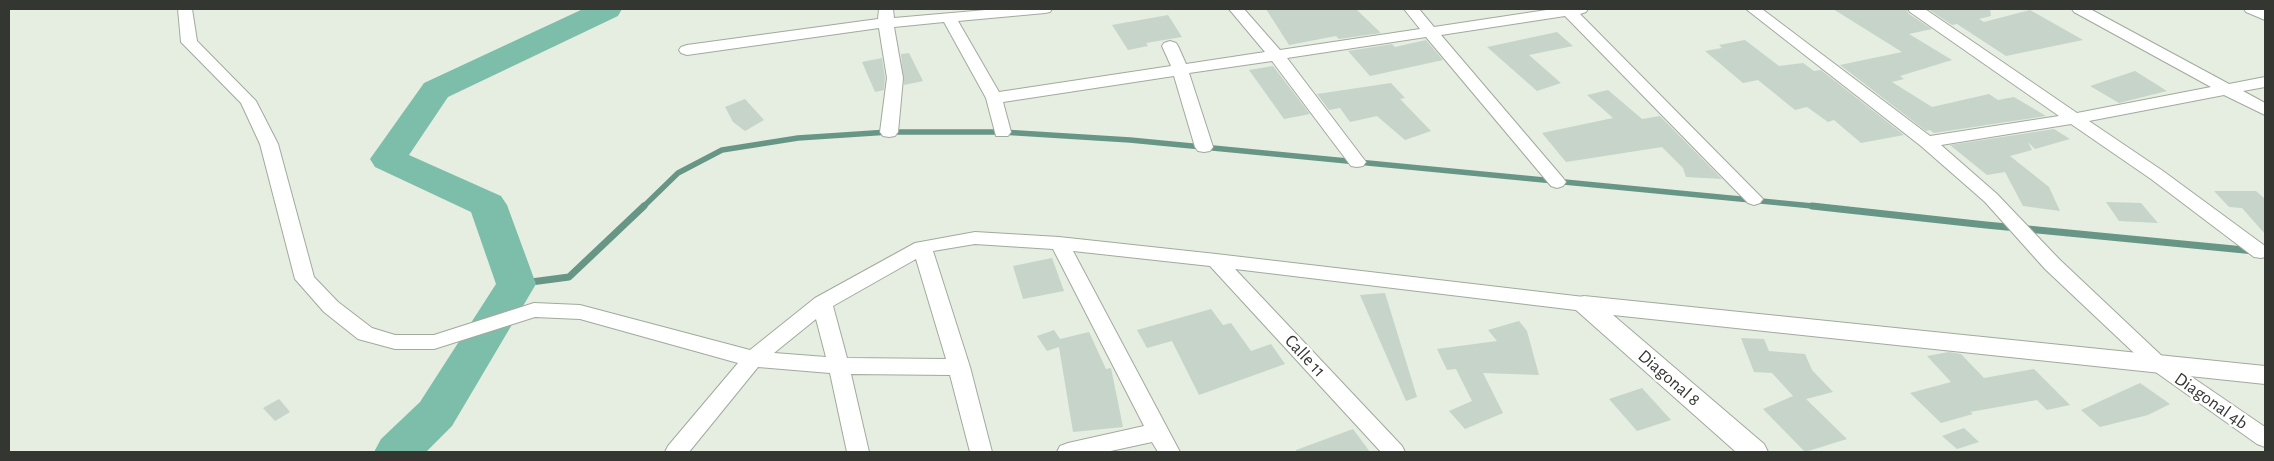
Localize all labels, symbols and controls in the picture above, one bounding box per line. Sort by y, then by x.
street label: Calle 11 [1280,330,1330,382]
street label: Diagonal 8 [1634,345,1704,411]
street label: Diagonal 4b [2170,368,2252,434]

